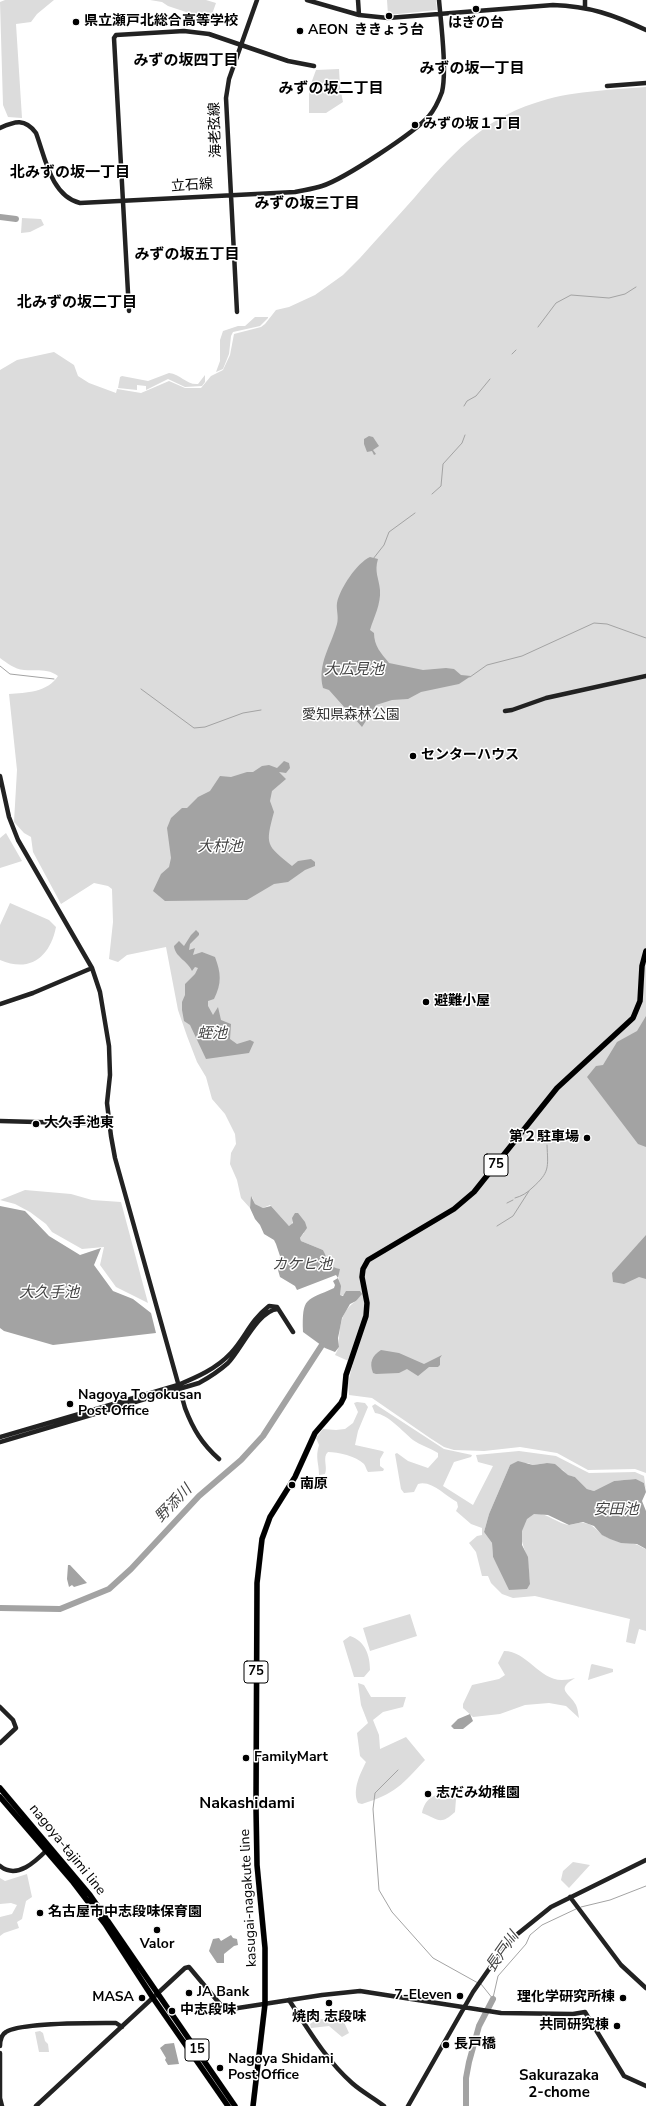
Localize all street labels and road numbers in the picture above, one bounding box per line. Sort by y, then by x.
street label: 海老弦線 [207,102,225,158]
street label: 立石線 [170,176,214,196]
road number: 75 [484,1154,508,1176]
road number: 75 [244,1661,268,1683]
street label: nagoya-tajimi line [25,1801,109,1899]
street label: kasugai-nagakute line [237,1829,261,1967]
road number: 15 [185,2039,209,2061]

